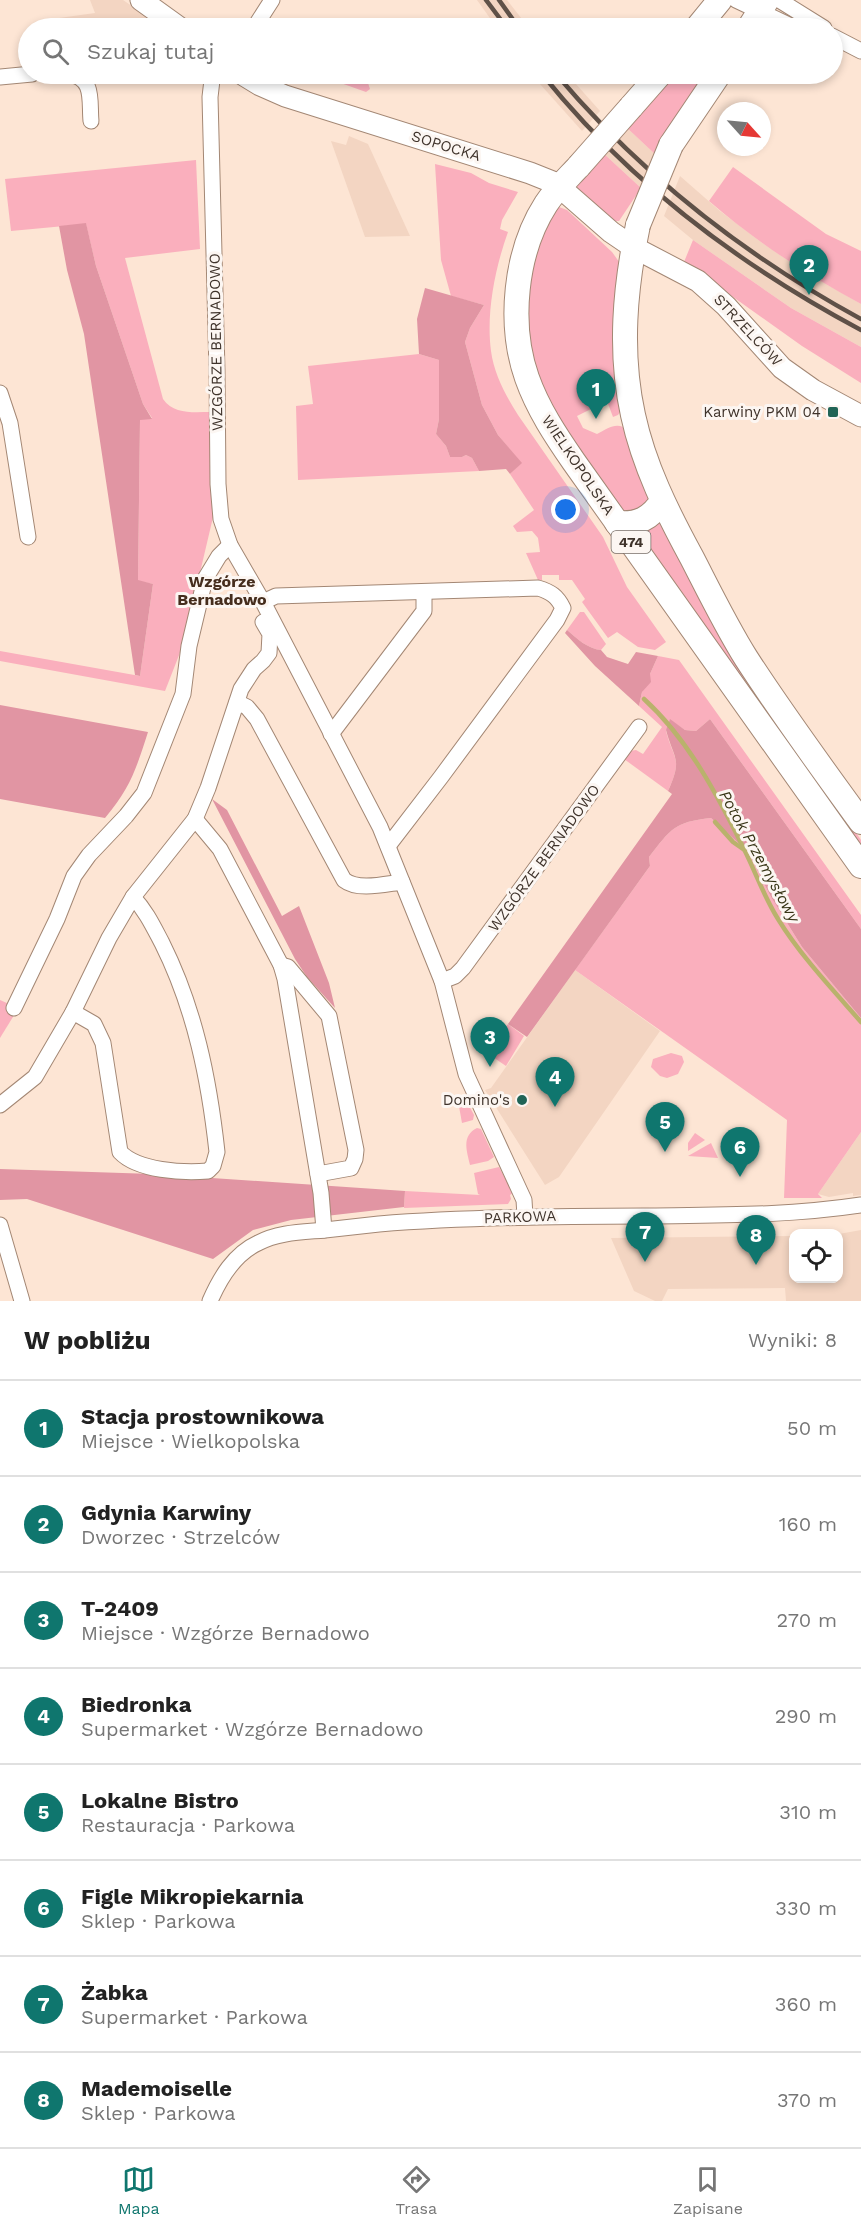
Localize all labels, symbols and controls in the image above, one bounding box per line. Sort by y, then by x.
search box [18,18,843,84]
icon: search [39,35,72,68]
text: Szukaj tutaj [87,39,214,64]
north arrow [717,102,771,156]
street label: SOPOCKA [409,127,483,165]
pin: 2 [790,246,828,295]
street label: WZGÓRZE BERNADOWO [204,253,227,431]
street label: STRZELCÓW [710,290,787,370]
pin: 1 [576,370,616,419]
place label: Karwiny PKM 04 [703,403,821,421]
marker: Karwiny PKM 04 [826,405,840,419]
street label: WIELKOPOLSKA [538,412,618,518]
your location [551,495,580,524]
road number: 474 [612,531,650,553]
district label: Wzgórze Bernadowo [177,572,267,609]
street label: WZGÓRZE BERNADOWO [484,780,603,935]
water label: Potok Przemysłowy [715,787,804,926]
pin: 3 [470,1018,510,1067]
pin: 4 [536,1058,574,1107]
place label: Domino's [443,1091,510,1109]
marker: Domino's [515,1093,529,1107]
pin: 5 [646,1102,684,1152]
pin: 6 [720,1128,760,1177]
street label: PARKOWA [483,1207,557,1227]
pin: 7 [626,1212,664,1262]
pin: 8 [736,1216,776,1265]
map controls [789,1229,843,1283]
button: locate [789,1229,843,1283]
text: W pobliżu [24,1325,151,1355]
text: Wyniki: 8 [748,1328,837,1352]
text: Stacja prostownikowa [81,1404,324,1429]
text: 1 [39,1416,48,1440]
text: 50 m [787,1416,837,1440]
text: Miejsce · Wielkopolska [81,1429,300,1453]
text: Gdynia Karwiny [81,1500,251,1525]
text: 2 [38,1512,49,1536]
text: 160 m [779,1512,837,1536]
text: Dworzec · Strzelców [81,1525,280,1549]
text: T-2409 [81,1596,159,1621]
text: 3 [38,1608,49,1632]
text: 270 m [777,1608,837,1632]
text: Miejsce · Wzgórze Bernadowo [81,1621,370,1645]
text: Biedronka [81,1692,191,1717]
text: 4 [37,1704,50,1728]
text: 290 m [775,1704,837,1728]
text: Supermarket · Wzgórze Bernadowo [81,1717,424,1741]
text: Lokalne Bistro [81,1788,239,1813]
text: 5 [38,1800,49,1824]
text: 310 m [779,1800,837,1824]
text: Restauracja · Parkowa [81,1813,295,1837]
text: Figle Mikropiekarnia [81,1884,304,1909]
text: 6 [37,1896,50,1920]
text: 330 m [775,1896,837,1920]
text: Sklep · Parkowa [81,1909,236,1933]
text: Żabka [81,1980,148,2005]
text: 7 [37,1992,50,2016]
text: 360 m [775,1992,837,2016]
text: Supermarket · Parkowa [81,2005,308,2029]
text: Mademoiselle [81,2076,232,2101]
text: 8 [37,2088,50,2112]
text: 370 m [777,2088,837,2112]
text: Sklep · Parkowa [81,2101,236,2125]
tab: Mapa [118,2163,160,2218]
tab: Trasa [396,2163,437,2218]
tab: Zapisane [673,2163,743,2218]

